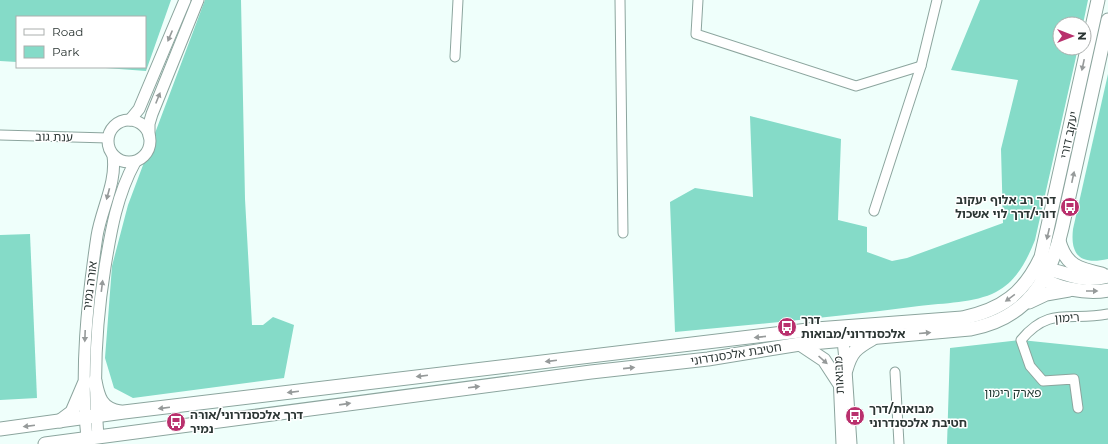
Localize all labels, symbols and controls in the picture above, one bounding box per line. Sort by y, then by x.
legend [16,16,146,68]
north arrow [1052,16,1092,56]
text: Road [52,24,83,39]
one-way arrow [167,30,173,41]
text: N [1075,32,1089,40]
text: Park [52,44,80,59]
one-way arrow [1080,59,1086,72]
one-way arrow [156,92,162,104]
street label: יעקב דורי [1056,110,1081,160]
street label: ענת גוב [35,129,73,144]
one-way arrow [1070,171,1076,184]
one-way arrow [104,187,110,200]
place label: דרך רב אלוף יעקוב דורי/דרך לוי אשכול [955,192,1056,221]
bus stop icon: דרך רב אלוף יעקוב דורי/דרך לוי אשכול [1059,196,1081,218]
one-way arrow [1044,227,1050,240]
street label: אורה נמיר [79,260,100,312]
one-way arrow [99,280,105,292]
one-way arrow [1085,288,1098,294]
one-way arrow [1005,294,1016,302]
street label: רימון [1054,309,1080,326]
place label: דרך אלכסנדרוני/מבואות [801,312,905,341]
bus stop icon: דרך אלכסנדרוני/מבואות [776,316,798,338]
one-way arrow [919,329,931,336]
one-way arrow [82,330,88,343]
one-way arrow [754,334,766,340]
street label: חטיבת אלכסנדרוני [689,339,783,368]
one-way arrow [818,355,828,365]
street label: מבואות [830,356,847,394]
one-way arrow [545,357,557,364]
one-way arrow [623,364,636,371]
one-way arrow [416,373,428,379]
one-way arrow [468,384,480,390]
park label: פארק רימון [985,385,1041,400]
one-way arrow [287,389,299,395]
one-way arrow [339,401,351,407]
place label: מבואות/דרך חטיבת אלכסנדרוני [869,401,967,430]
one-way arrow [158,404,170,411]
bus stop icon: מבואות/דרך חטיבת אלכסנדרוני [844,405,866,427]
place label: דרך אלכסנדרוני/אורה נמיר [190,407,303,436]
bus stop icon: דרך אלכסנדרוני/אורה נמיר [165,411,187,433]
one-way arrow [23,423,35,429]

